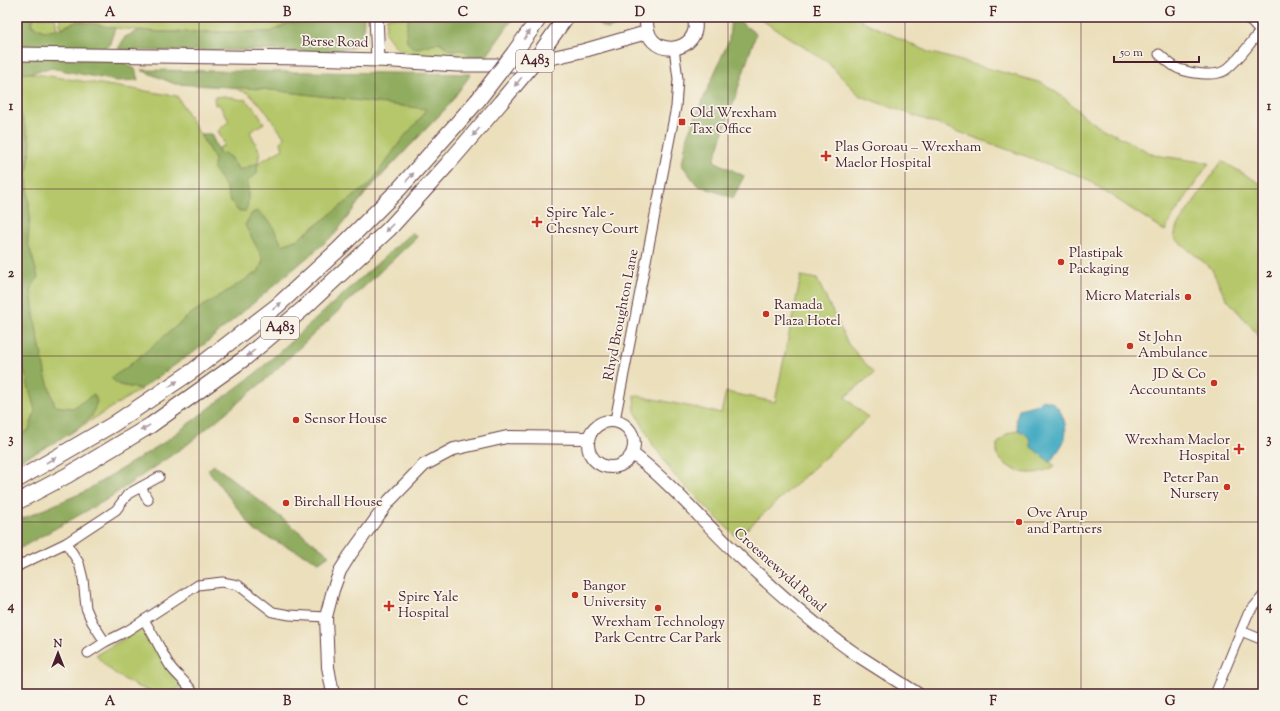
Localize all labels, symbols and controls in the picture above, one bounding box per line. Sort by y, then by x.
text: A [105,4,116,22]
text: B [283,4,292,22]
text: C [458,4,468,22]
text: D [635,4,645,22]
text: E [813,4,821,22]
text: F [989,4,997,22]
text: G [1165,4,1176,22]
one-way arrow [523,30,531,41]
street label: Berse Road [301,32,369,54]
scale bar [1114,38,1199,64]
text: 50 m [1119,44,1143,62]
road number: A483 [516,50,554,72]
one-way arrow [513,77,522,88]
text: 1 [9,98,14,116]
text: 1 [1267,98,1272,116]
place label: Old Wrexham Tax Office [690,104,777,140]
marker: Old Wrexham Tax Office [677,117,687,127]
one-way arrow [471,126,480,137]
place label: Plas Goroau – Wrexham Maelor Hospital [835,138,982,174]
marker: Plas Goroau – Wrexham Maelor Hospital [820,150,832,162]
one-way arrow [406,172,415,182]
place label: Spire Yale - Chesney Court [546,204,639,240]
marker: Spire Yale - Chesney Court [531,216,543,228]
one-way arrow [384,223,394,233]
place label: Plastipak Packaging [1069,244,1129,280]
street label: Rhyd Broughton Lane [599,247,645,383]
marker: Plastipak Packaging [1056,257,1066,267]
text: 2 [8,265,15,283]
text: 2 [1266,265,1273,283]
place label: Micro Materials [1085,287,1180,307]
marker: Micro Materials [1183,292,1193,302]
place label: Ramada Plaza Hotel [774,296,841,332]
one-way arrow [271,301,282,310]
marker: Ramada Plaza Hotel [761,309,771,319]
road number: A483 [261,317,299,339]
place label: St John Ambulance [1138,328,1208,364]
marker: St John Ambulance [1125,341,1135,351]
one-way arrow [246,348,256,357]
place label: JD & Co Accountants [1129,365,1206,401]
marker: JD & Co Accountants [1209,378,1219,388]
one-way arrow [168,380,178,388]
place label: Sensor House [304,410,387,430]
marker: Sensor House [291,415,301,425]
one-way arrow [139,425,151,432]
text: 3 [8,431,14,449]
place label: Wrexham Maelor Hospital [1124,431,1231,467]
text: 3 [1266,431,1272,449]
marker: Wrexham Maelor Hospital [1233,443,1245,455]
one-way arrow [45,457,57,464]
place label: Peter Pan Nursery [1163,469,1219,505]
marker: Peter Pan Nursery [1222,482,1232,492]
place label: Birchall House [294,493,383,513]
marker: Birchall House [281,498,291,508]
place label: Ove Arup and Partners [1027,504,1102,540]
marker: Ove Arup and Partners [1014,517,1024,527]
street label: Croesnewydd Road [729,524,830,618]
place label: Bangor University [583,577,646,613]
place label: Spire Yale Hospital [398,588,459,624]
marker: Bangor University [570,590,580,600]
text: 4 [7,598,15,616]
text: 4 [1265,598,1273,616]
marker: Spire Yale Hospital [383,600,395,612]
marker: Wrexham Technology Park Centre Car Park [653,603,663,613]
place label: Wrexham Technology Park Centre Car Park [591,613,725,649]
north arrow [38,633,78,673]
text: N [53,636,63,652]
text: A [105,693,116,711]
text: B [283,693,292,711]
text: C [458,693,468,711]
text: D [635,693,645,711]
text: E [813,693,821,711]
text: F [989,693,997,711]
text: G [1165,693,1176,711]

